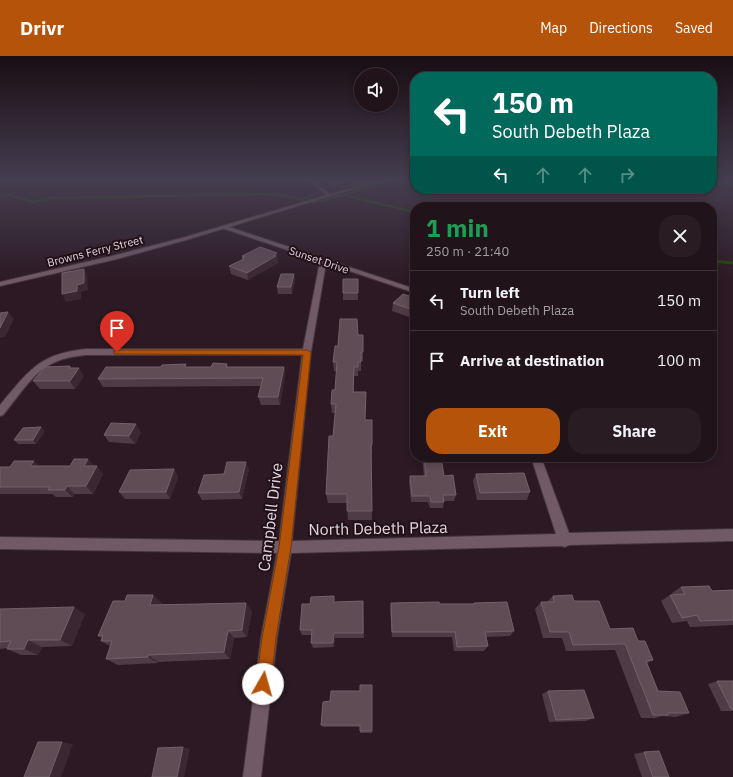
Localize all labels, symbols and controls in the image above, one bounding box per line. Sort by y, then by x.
text: Drivr [20,16,64,40]
text: Map [540,19,567,37]
text: Directions [589,19,653,37]
text: Saved [675,19,713,37]
map controls [354,68,398,112]
button: sound [354,68,398,112]
text: 150 m [492,84,574,121]
icon: left [426,88,478,140]
text: South Debeth Plaza [492,120,650,143]
icon: left [490,164,512,186]
icon: ahead [532,164,554,186]
icon: ahead [574,164,596,186]
icon: right [616,164,638,186]
text: 1 min [426,212,489,244]
button: close [659,215,701,257]
street label: Browns Ferry Street [46,232,145,270]
street label: Sunset Drive [287,243,351,277]
text: 250 m · 21:40 [426,243,509,260]
text: Turn left [460,283,520,302]
icon: left [426,290,448,312]
text: 150 m [657,291,701,310]
text: South Debeth Plaza [460,302,574,319]
pin [100,311,134,352]
icon: arrive [106,317,128,339]
icon: arrive [426,350,448,372]
text: Arrive at destination [460,351,604,370]
text: 100 m [657,351,701,370]
button: Exit [426,408,560,454]
button: Share [568,408,701,454]
street label: Campbell Drive [253,461,287,572]
street label: North Debeth Plaza [308,517,448,539]
position arrow [242,663,284,705]

